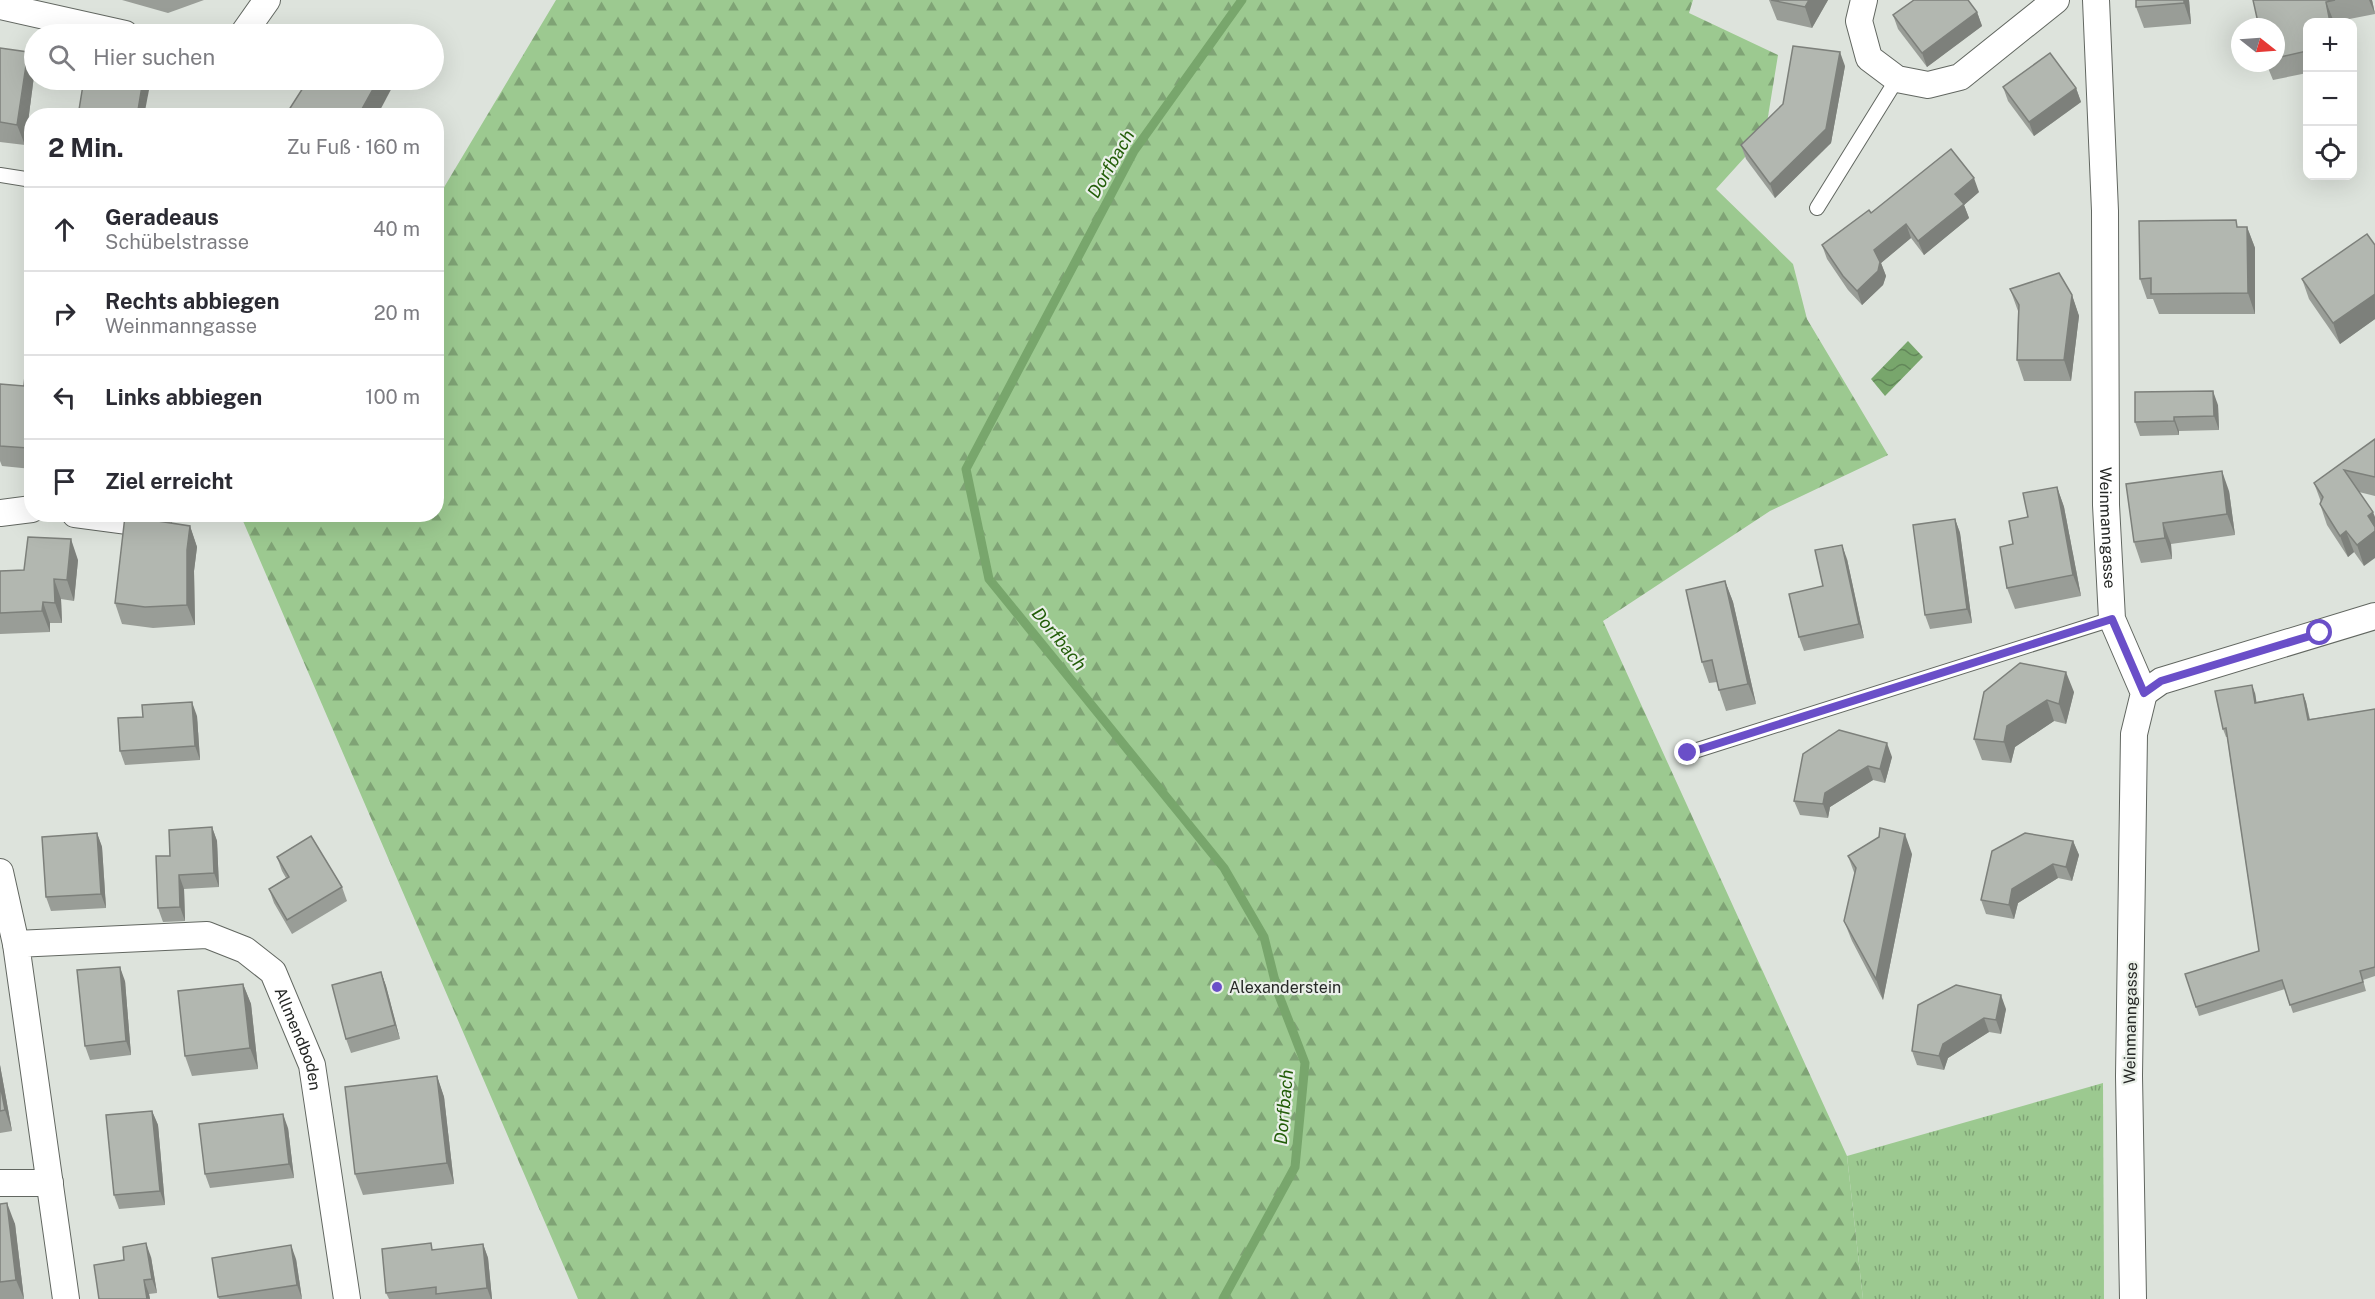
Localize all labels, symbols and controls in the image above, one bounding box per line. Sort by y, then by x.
north arrow [2231,18,2285,72]
map controls [2303,18,2357,180]
button: + [2303,18,2357,72]
search box [24,24,444,90]
icon: search [45,41,78,74]
text: Hier suchen [93,44,215,70]
button: − [2303,72,2357,126]
water label: Dorfbach [1083,126,1138,201]
button: locate [2303,126,2357,180]
text: 2 Min. [48,132,124,163]
text: Zu Fuß · 160 m [287,135,420,159]
text: Geradeaus [105,204,219,230]
icon: ahead [48,213,81,246]
text: 40 m [373,217,420,241]
text: Schübelstrasse [105,230,249,254]
text: Rechts abbiegen [105,288,280,314]
icon: right [48,297,81,330]
text: 20 m [374,301,420,325]
text: Weinmanngasse [105,314,257,338]
icon: left [48,381,81,414]
text: Links abbiegen [105,384,262,410]
text: 100 m [365,385,420,409]
icon: arrive [48,465,81,498]
street label: Weinmanngasse [2096,467,2119,589]
text: Ziel erreicht [105,468,233,494]
water label: Dorfbach [1028,603,1091,674]
route start [2306,619,2332,645]
route end [1674,739,1700,765]
street label: Weinmanngasse [2120,962,2141,1084]
place label: Alexanderstein [1229,978,1341,997]
marker: Alexanderstein [1210,980,1224,994]
street label: Allmendboden [270,984,325,1092]
water label: Dorfbach [1270,1069,1297,1145]

